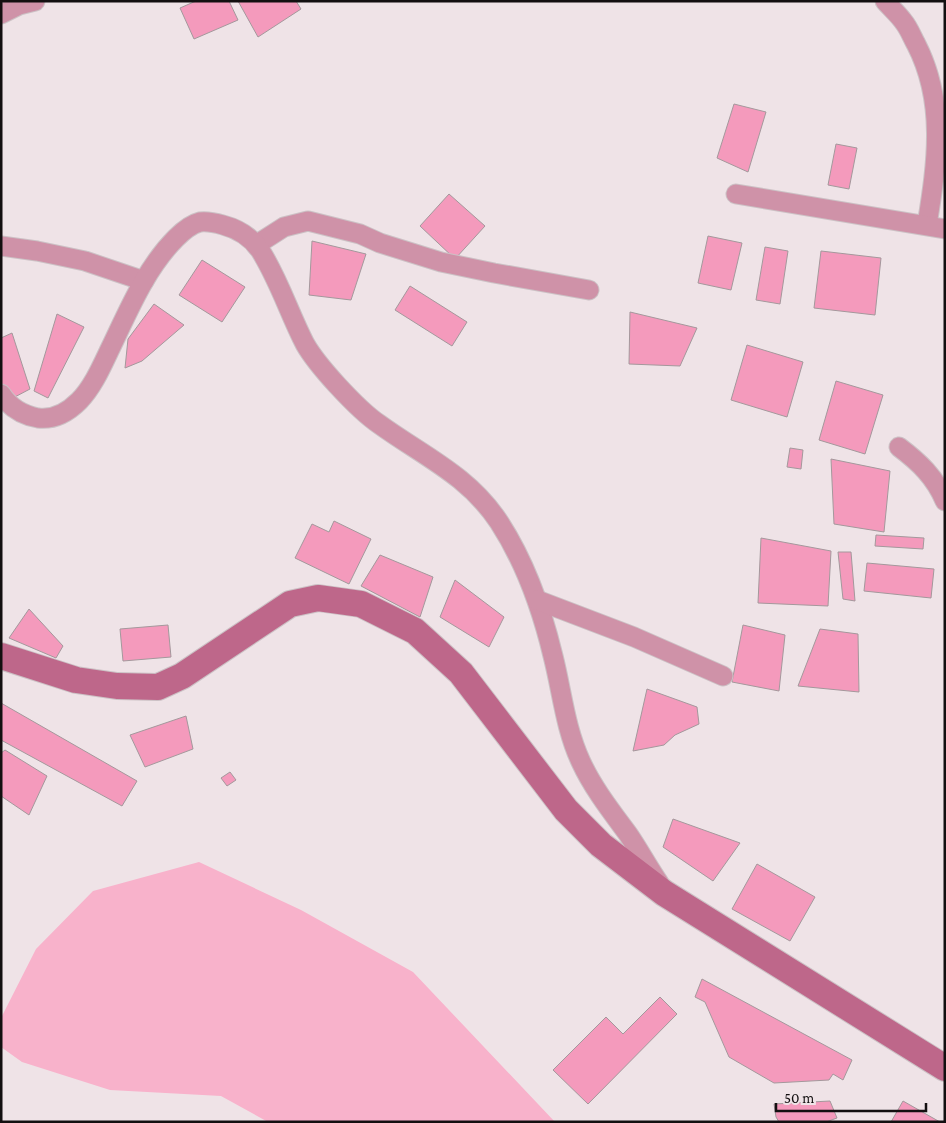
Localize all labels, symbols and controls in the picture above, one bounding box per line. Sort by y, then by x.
scale bar [776,1080,926,1112]
text: 50 m [784,1090,814,1106]

